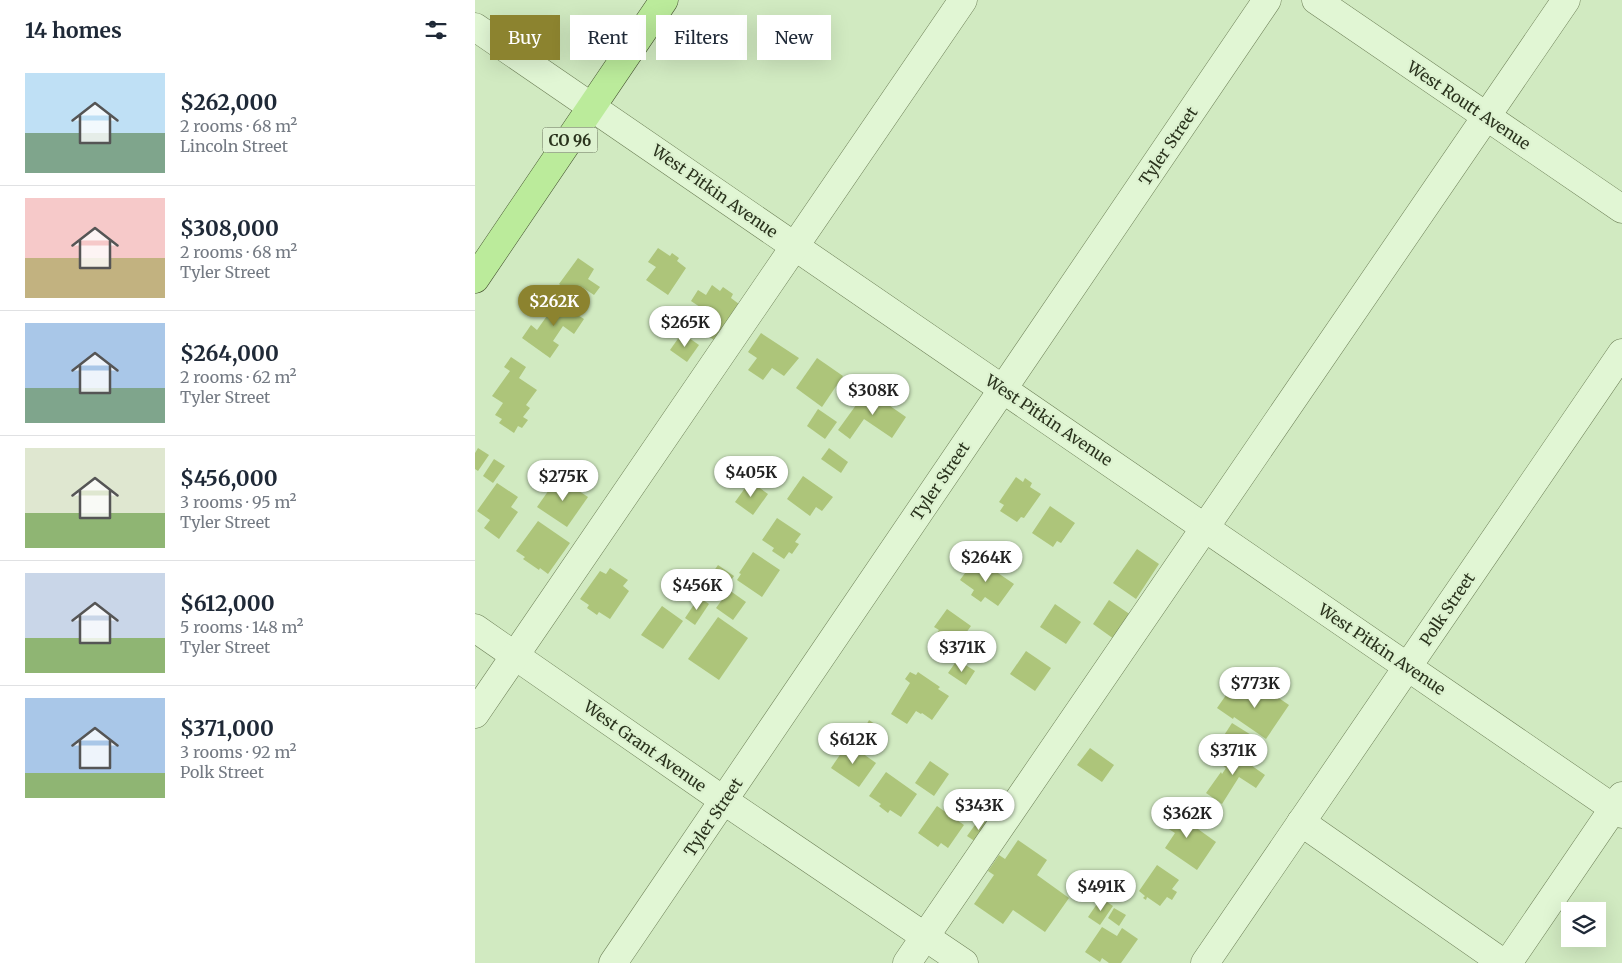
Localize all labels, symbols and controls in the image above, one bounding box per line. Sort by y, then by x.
chip: Buy [490,15,560,60]
chip: Rent [570,15,646,60]
chip: Filters [656,15,747,60]
chip: New [757,15,831,60]
icon: filters [422,16,450,44]
text: 14 homes [25,17,122,44]
street label: West Routt Avenue [1403,56,1534,154]
text: $262,000 [180,89,277,116]
icon: home [65,93,125,153]
street label: Tyler Street [1134,102,1202,189]
text: 2 rooms · 68 m² [180,116,297,136]
road number: CO 96 [543,128,597,152]
text: Lincoln Street [180,136,288,156]
street label: West Pitkin Avenue [647,140,782,242]
text: $308,000 [180,215,279,242]
icon: home [65,218,125,278]
text: 2 rooms · 68 m² [180,242,297,262]
text: Tyler Street [180,262,270,282]
pin: $262K [519,284,589,327]
text: $262K [529,291,579,311]
pin: $265K [650,306,720,348]
text: $265K [660,312,710,332]
text: $264,000 [180,340,279,367]
icon: home [65,343,125,403]
text: 2 rooms · 62 m² [180,367,297,387]
street label: West Pitkin Avenue [981,370,1116,470]
pin: $308K [838,374,908,416]
text: $308K [847,380,899,400]
text: Tyler Street [180,387,270,407]
street label: Tyler Street [906,437,974,524]
pin: $405K [716,456,786,498]
pin: $275K [528,460,598,502]
text: $405K [725,462,777,482]
text: $456,000 [180,465,278,492]
text: $275K [538,466,588,486]
icon: home [65,468,125,528]
text: 3 rooms · 95 m² [180,492,296,512]
text: Tyler Street [180,512,270,532]
pin: $264K [951,540,1021,583]
text: $264K [960,547,1012,567]
pin: $456K [662,568,732,611]
street label: Polk Street [1415,568,1479,649]
text: $456K [672,575,722,595]
text: $612,000 [180,590,275,617]
icon: home [65,593,125,653]
street label: West Pitkin Avenue [1314,599,1449,699]
text: 5 rooms · 148 m² [180,617,304,637]
pin: $371K [927,630,997,673]
text: Tyler Street [180,637,270,657]
text: $371K [938,637,986,657]
pin: $773K [1220,666,1290,709]
text: $773K [1230,673,1280,693]
street label: West Grant Avenue [579,696,710,796]
text: $371,000 [180,715,274,742]
icon: home [65,718,125,778]
pin: $612K [818,722,888,765]
text: $612K [829,729,877,749]
pin: $371K [1198,734,1268,776]
text: $371K [1209,740,1257,760]
text: 3 rooms · 92 m² [180,742,296,762]
text: Polk Street [180,762,264,782]
street label: Tyler Street [679,773,747,860]
pin: $343K [944,788,1014,831]
text: $343K [955,795,1003,815]
pin: $362K [1152,796,1222,839]
text: $362K [1162,803,1212,823]
pin: $491K [1066,870,1136,912]
text: $491K [1077,876,1125,896]
map controls [1561,902,1606,947]
button: layers [1561,902,1606,947]

